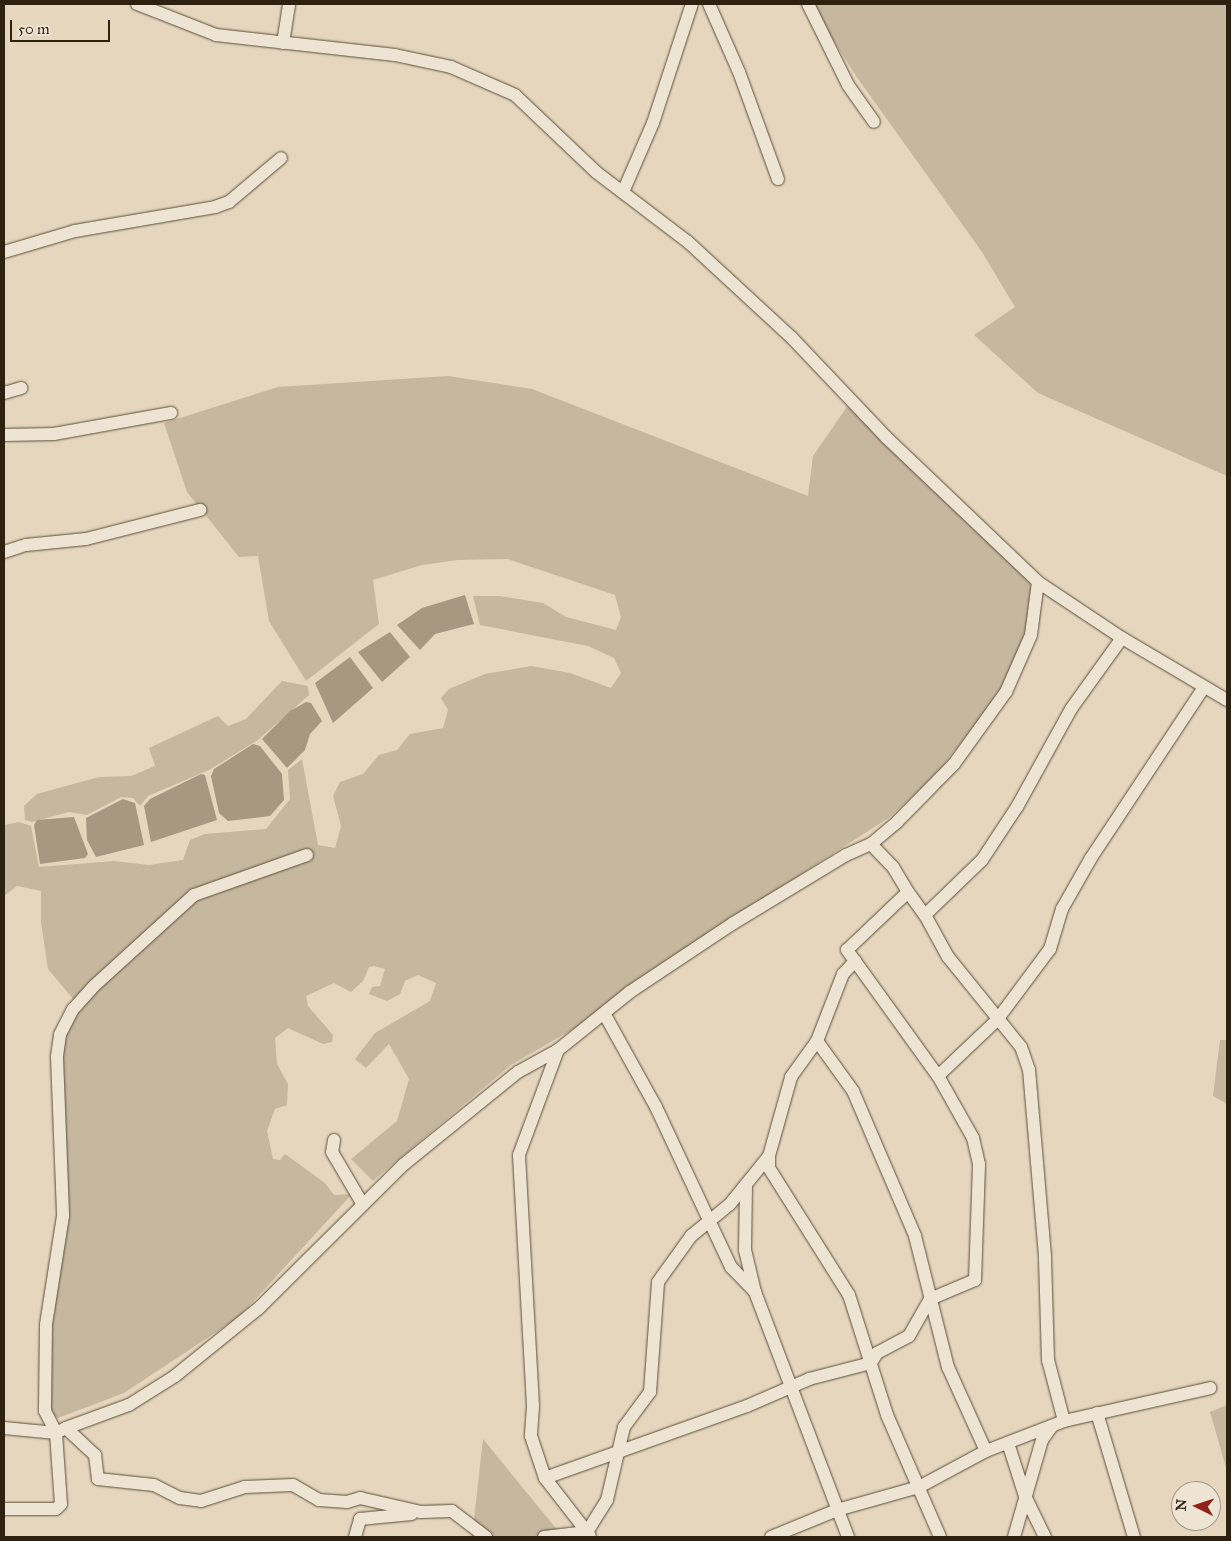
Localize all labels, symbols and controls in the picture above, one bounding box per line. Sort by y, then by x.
scale bar [12,10,112,42]
text: 50 m [18,20,50,38]
north arrow [1171,1481,1221,1531]
text: N [1173,1498,1190,1512]

